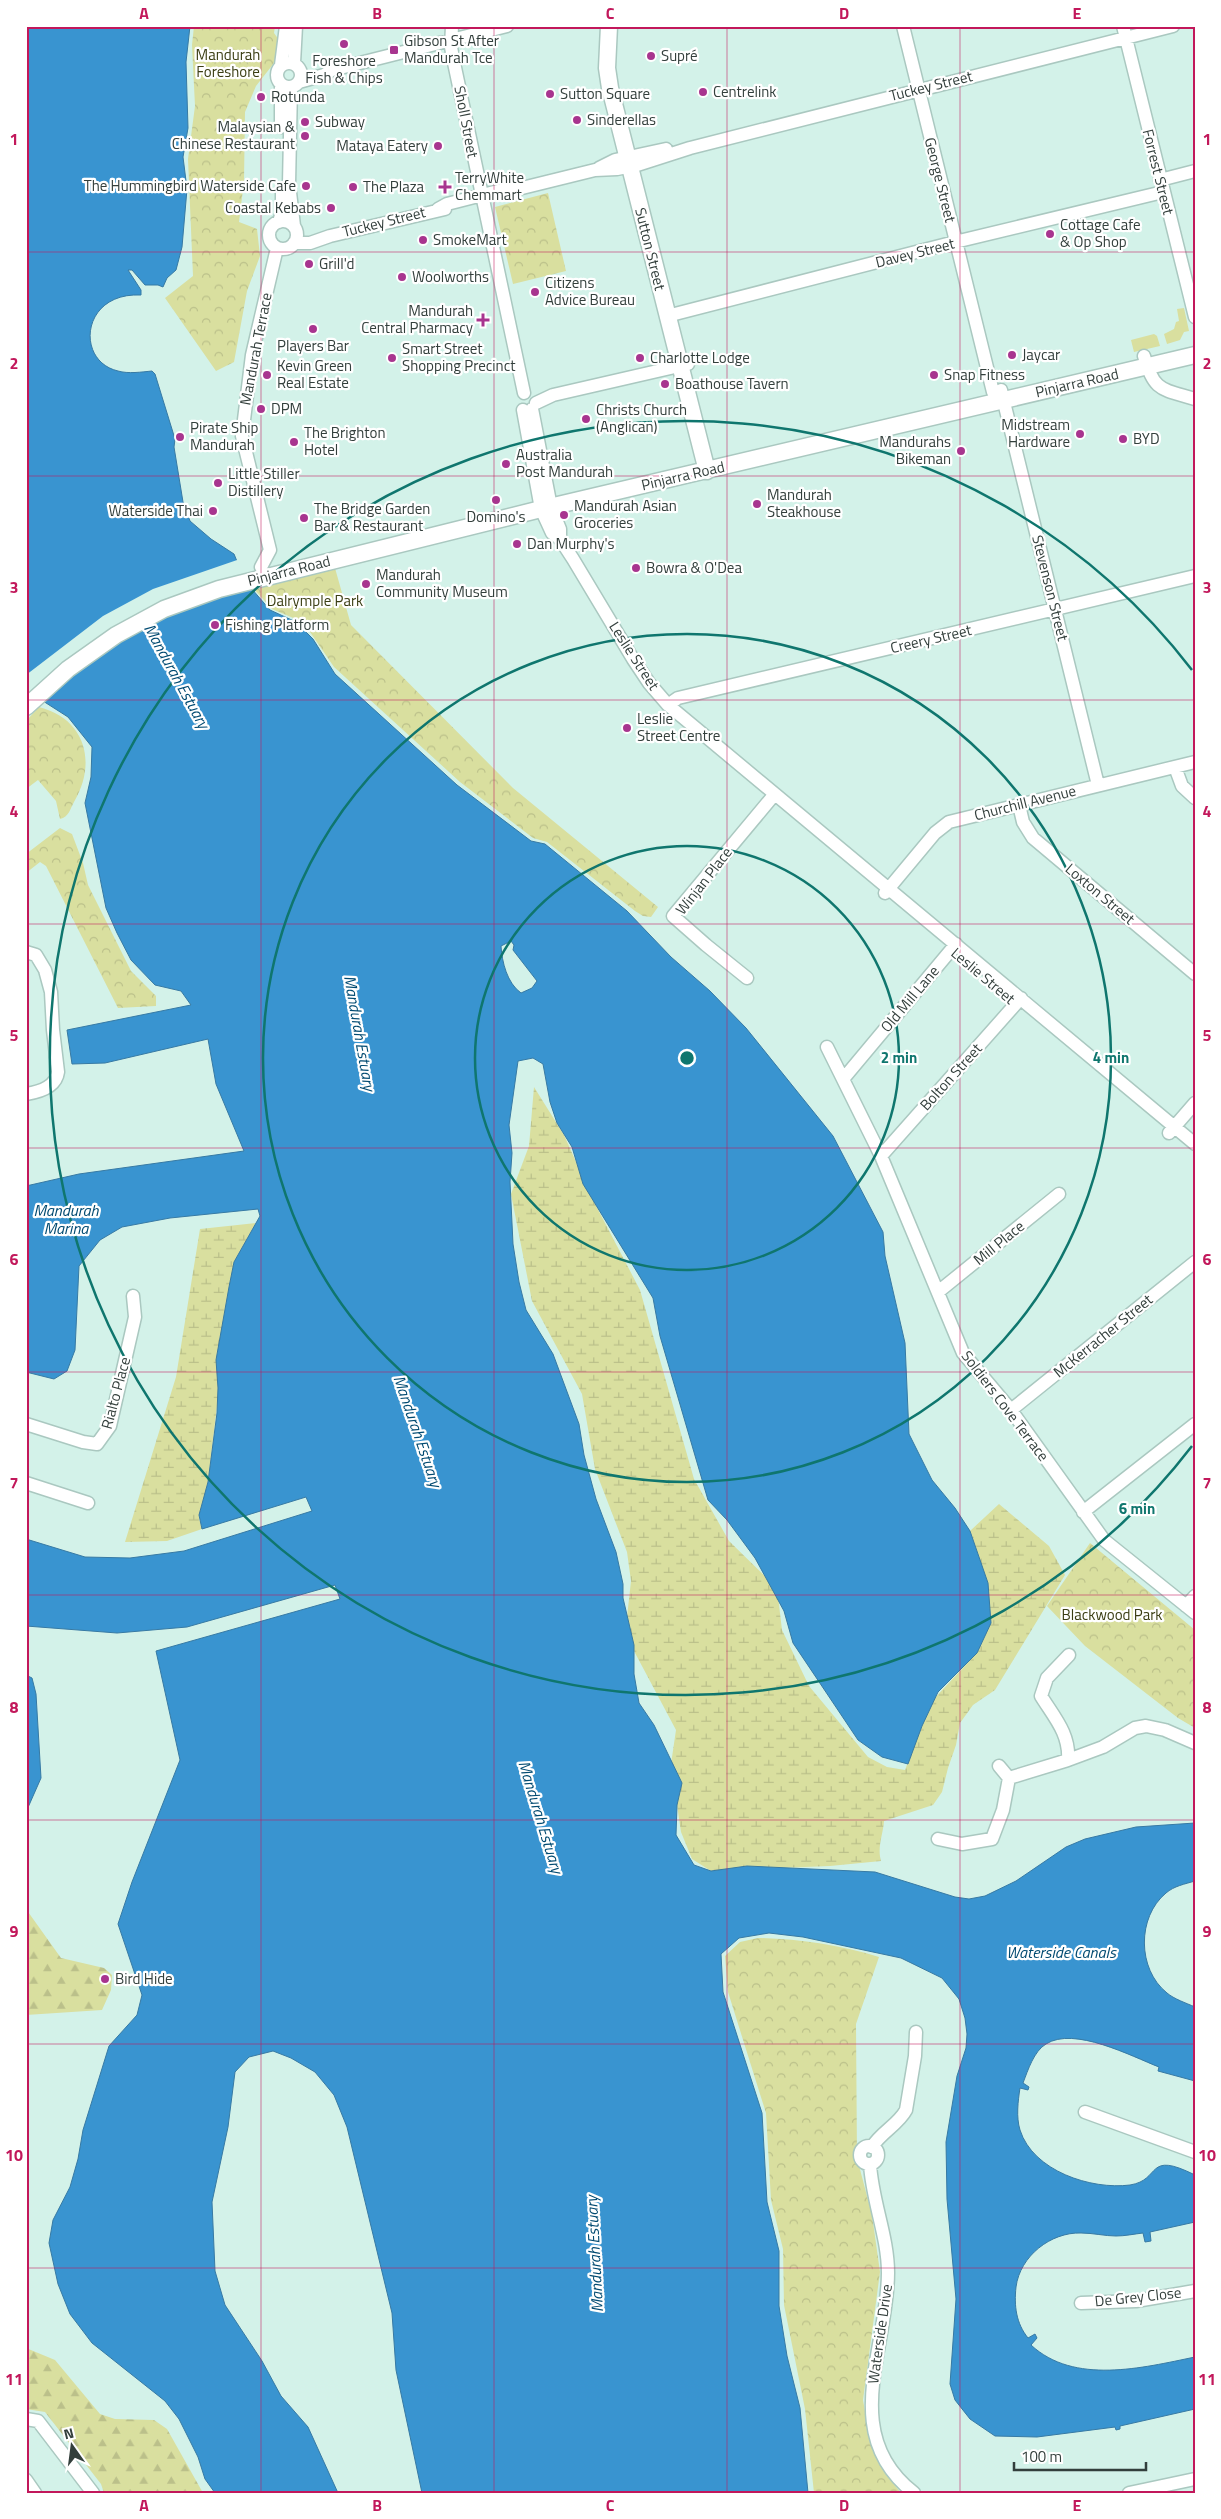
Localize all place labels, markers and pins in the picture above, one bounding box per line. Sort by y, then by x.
place label: Gibson St After Mandurah Tce [404,29,499,69]
marker: Foreshore Fish & Chips [338,38,350,50]
marker: Gibson St After Mandurah Tce [388,44,400,56]
place label: Supré [661,44,698,67]
place label: Foreshore Fish & Chips [305,49,383,89]
marker: Supré [645,50,657,62]
place label: Centrelink [713,80,776,103]
place label: Sutton Square [560,82,650,105]
place label: Rotunda [271,85,325,108]
marker: Centrelink [697,86,709,98]
marker: Sutton Square [544,88,556,100]
marker: Rotunda [255,91,267,103]
place label: Sinderellas [587,108,656,131]
place label: Subway [315,110,365,133]
marker: Sinderellas [571,114,583,126]
place label: Malaysian & Chinese Restaurant [172,115,296,155]
marker: Subway [299,116,311,128]
marker: Malaysian & Chinese Restaurant [299,130,311,142]
place label: Mataya Eatery [336,134,428,157]
marker: Mataya Eatery [432,140,444,152]
place label: TerryWhite Chemmart [455,166,524,206]
place label: The Hummingbird Waterside Cafe [84,174,296,197]
place label: The Plaza [363,175,425,198]
marker: The Hummingbird Waterside Cafe [300,180,312,192]
marker: The Plaza [347,181,359,193]
marker: TerryWhite Chemmart [439,181,451,193]
place label: Coastal Kebabs [225,196,321,219]
marker: Coastal Kebabs [325,202,337,214]
place label: Cottage Cafe & Op Shop [1060,213,1141,253]
place label: SmokeMart [433,228,507,251]
marker: Cottage Cafe & Op Shop [1044,228,1056,240]
marker: SmokeMart [417,234,429,246]
place label: Grill'd [319,252,354,275]
marker: Grill'd [303,258,315,270]
place label: Woolworths [412,265,489,288]
marker: Woolworths [396,271,408,283]
place label: Citizens Advice Bureau [545,271,635,311]
marker: Citizens Advice Bureau [529,286,541,298]
place label: Mandurah Central Pharmacy [361,299,473,339]
marker: Mandurah Central Pharmacy [477,314,489,326]
marker: Players Bar [307,323,319,335]
place label: Players Bar [277,334,349,357]
place label: Smart Street Shopping Precinct [402,337,516,377]
place label: Jaycar [1022,343,1060,366]
place label: Charlotte Lodge [650,346,750,369]
marker: Jaycar [1006,349,1018,361]
marker: Smart Street Shopping Precinct [386,352,398,364]
marker: Charlotte Lodge [634,352,646,364]
place label: Kevin Green Real Estate [277,354,352,394]
place label: Snap Fitness [944,363,1025,386]
marker: Kevin Green Real Estate [261,369,273,381]
marker: Snap Fitness [928,369,940,381]
place label: Boathouse Tavern [675,372,789,395]
marker: Boathouse Tavern [659,378,671,390]
place label: DPM [271,397,302,420]
place label: Christs Church (Anglican) [596,398,687,438]
marker: DPM [255,403,267,415]
marker: Christs Church (Anglican) [580,413,592,425]
place label: Midstream Hardware [1001,413,1070,453]
place label: Pirate Ship Mandurah [190,416,258,456]
place label: The Brighton Hotel [304,421,386,461]
place label: BYD [1133,427,1160,450]
marker: Midstream Hardware [1074,428,1086,440]
place label: Mandurahs Bikeman [879,430,951,470]
marker: Pirate Ship Mandurah [174,431,186,443]
marker: BYD [1117,433,1129,445]
marker: The Brighton Hotel [288,436,300,448]
place label: Australia Post Mandurah [516,443,613,483]
marker: Mandurahs Bikeman [955,445,967,457]
marker: Australia Post Mandurah [500,458,512,470]
place label: Little Stiller Distillery [228,462,300,502]
marker: Little Stiller Distillery [212,477,224,489]
place label: Mandurah Steakhouse [767,483,841,523]
marker: Domino's [490,494,502,506]
place label: Mandurah Asian Groceries [574,494,677,534]
place label: The Bridge Garden Bar & Restaurant [314,497,430,537]
marker: Mandurah Steakhouse [751,498,763,510]
place label: Waterside Thai [109,499,203,522]
marker: Waterside Thai [207,505,219,517]
place label: Domino's [466,505,526,528]
marker: Mandurah Asian Groceries [558,509,570,521]
marker: The Bridge Garden Bar & Restaurant [298,512,310,524]
place label: Dan Murphy's [527,532,614,555]
marker: Dan Murphy's [511,538,523,550]
place label: Bowra & O'Dea [646,556,742,579]
marker: Bowra & O'Dea [630,562,642,574]
place label: Mandurah Community Museum [376,563,508,603]
marker: Mandurah Community Museum [360,578,372,590]
place label: Fishing Platform [225,613,329,636]
marker: Fishing Platform [209,619,221,631]
place label: Leslie Street Centre [637,707,720,747]
marker: Leslie Street Centre [621,722,633,734]
centre of rings [678,1049,696,1067]
place label: Bird Hide [115,1967,173,1990]
marker: Bird Hide [99,1973,111,1985]

